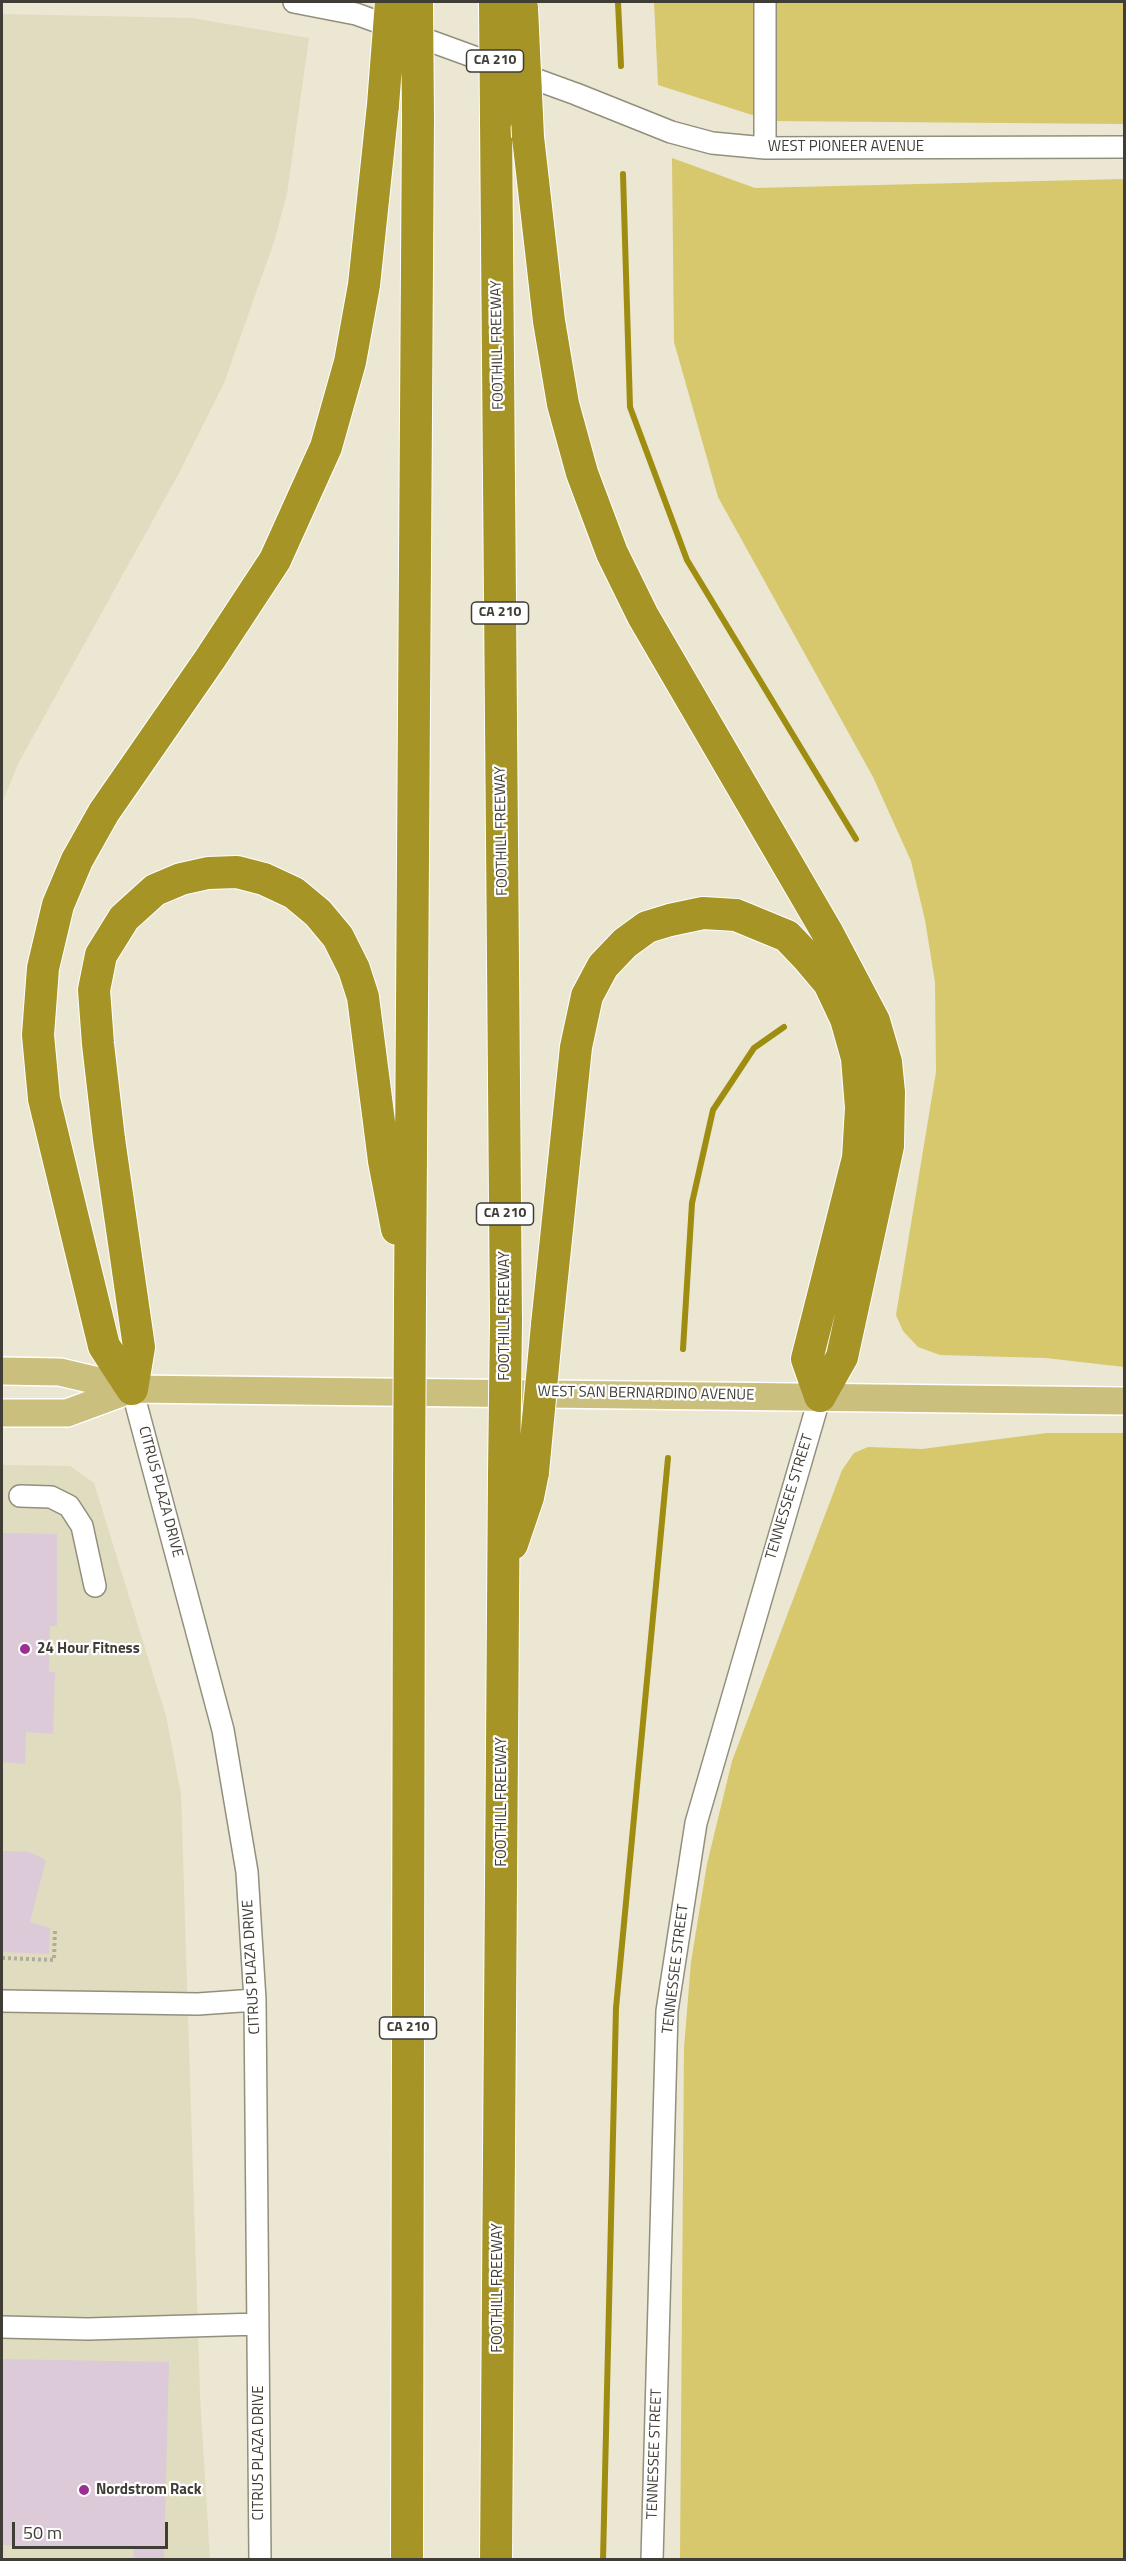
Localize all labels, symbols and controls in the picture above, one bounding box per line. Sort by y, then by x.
road number: CA 210 [466,50,524,72]
street label: WEST PIONEER AVENUE [768,138,924,156]
street label: FOOTHILL FREEWAY [488,280,508,410]
road number: CA 210 [472,602,528,624]
street label: FOOTHILL FREEWAY [492,766,512,896]
road number: CA 210 [476,1203,534,1225]
street label: FOOTHILL FREEWAY [496,1251,514,1381]
street label: WEST SAN BERNARDINO AVENUE [538,1383,754,1405]
street label: CITRUS PLAZA DRIVE [134,1424,186,1560]
street label: TENNESSEE STREET [762,1432,818,1562]
place label: 24 Hour Fitness [37,1640,140,1658]
marker: 24 Hour Fitness [18,1642,32,1656]
street label: FOOTHILL FREEWAY [493,1737,511,1867]
street label: CITRUS PLAZA DRIVE [239,1899,265,2035]
street label: TENNESSEE STREET [659,1903,693,2035]
road number: CA 210 [380,2017,436,2039]
street label: FOOTHILL FREEWAY [489,2223,507,2353]
street label: CITRUS PLAZA DRIVE [250,2386,268,2520]
street label: TENNESSEE STREET [644,2388,666,2520]
place label: Nordstrom Rack [96,2481,201,2499]
marker: Nordstrom Rack [77,2483,91,2497]
scale bar [15,2510,171,2548]
text: 50 m [23,2519,62,2546]

